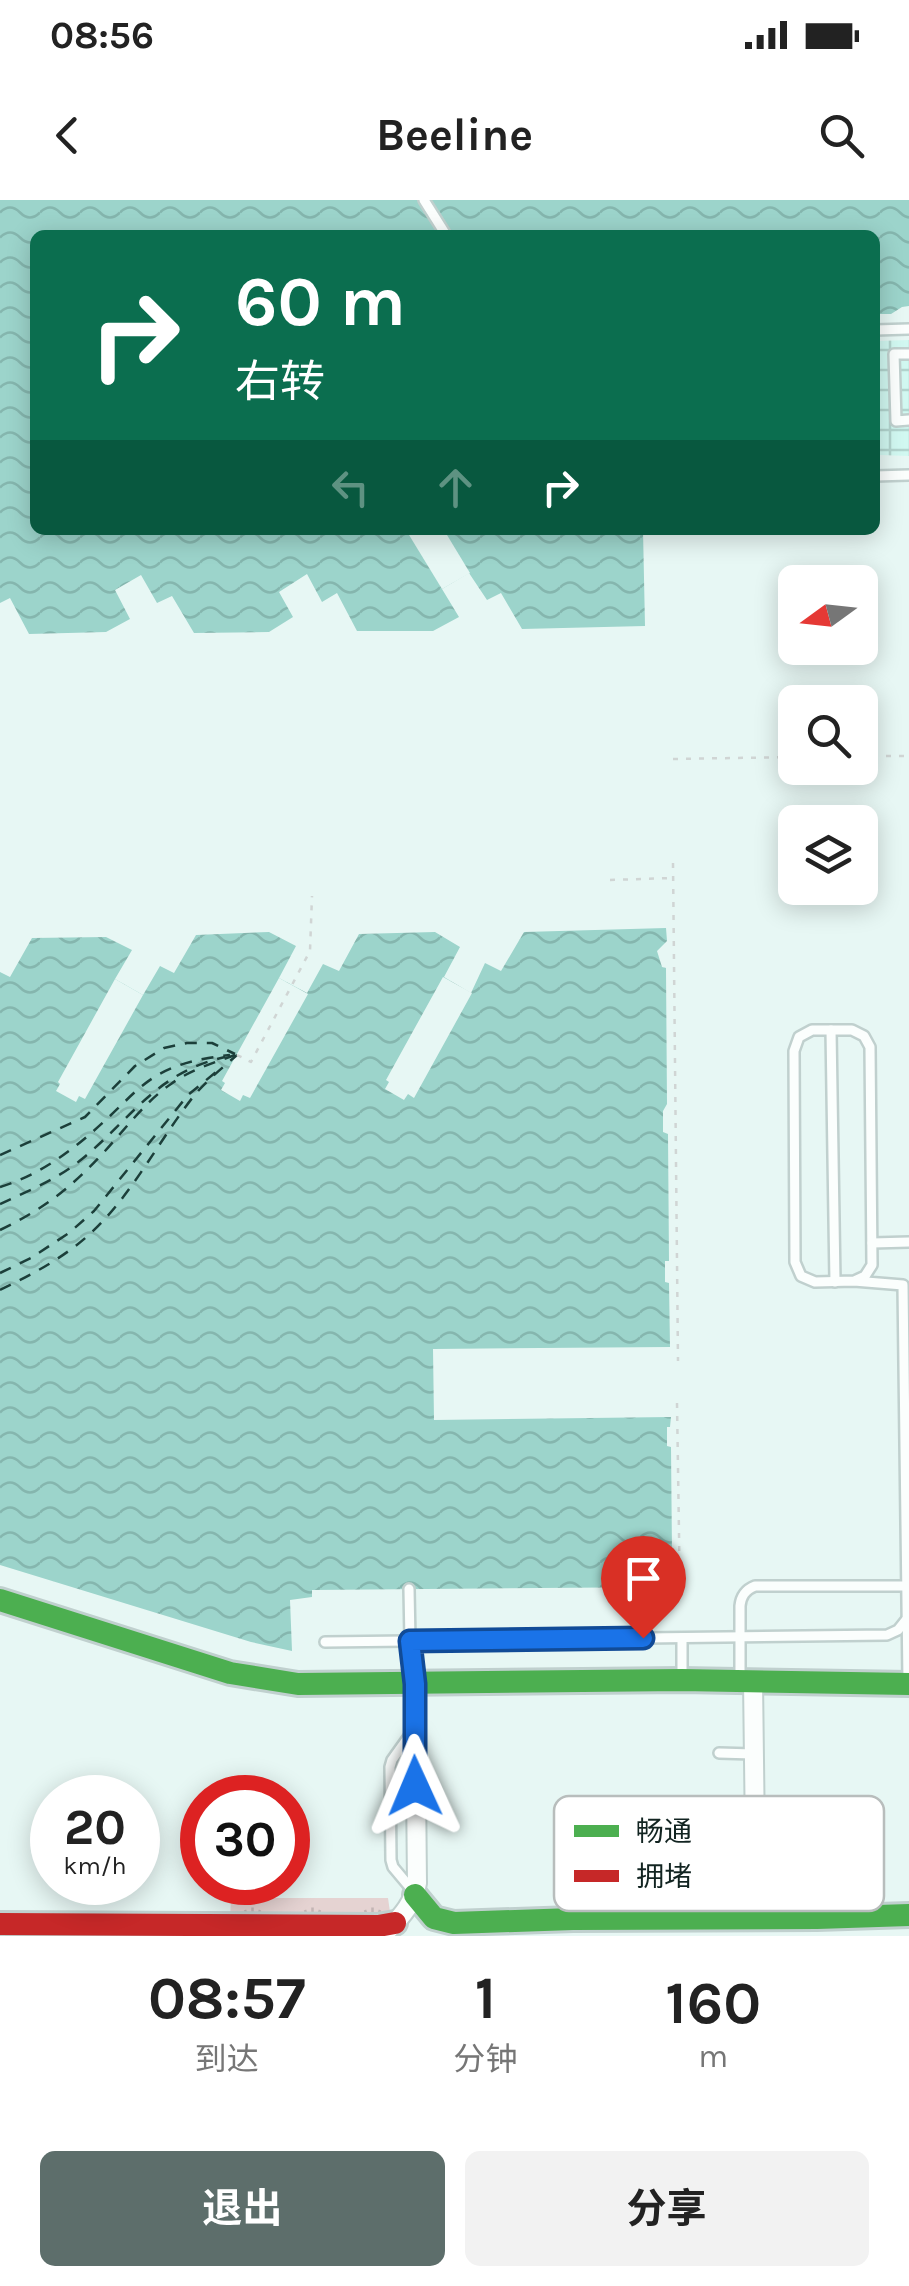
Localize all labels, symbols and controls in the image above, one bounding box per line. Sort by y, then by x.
text: 08:56 [50,13,154,58]
icon: back [40,108,95,163]
icon: search [814,108,869,163]
text: Beeline [376,109,533,161]
text: 60 m [235,261,406,343]
icon: right [70,270,200,400]
text: 右转 [235,356,325,408]
icon: left [323,460,378,515]
icon: ahead [428,460,483,515]
icon: right [533,460,588,515]
north arrow [778,565,878,665]
map controls [778,565,878,905]
button: search [778,685,878,785]
button: layers [778,805,878,905]
pin [601,1536,686,1639]
icon: arrive [616,1551,671,1606]
position arrow [363,1734,467,1838]
speed limit sign: 30 [180,1775,310,1905]
legend [554,1796,884,1911]
text: 20 [64,1798,126,1857]
text: 畅通 [636,1815,692,1848]
text: km/h [63,1851,127,1880]
text: 拥堵 [636,1860,692,1893]
text: 08:57 [148,1963,306,2033]
text: 1 [475,1963,496,2033]
text: 160 [665,1968,761,2038]
text: m [698,2038,728,2075]
text: 到达 [195,2041,259,2078]
text: 分钟 [453,2041,517,2078]
button: 退出 [40,2151,445,2266]
button: 分享 [465,2151,869,2266]

